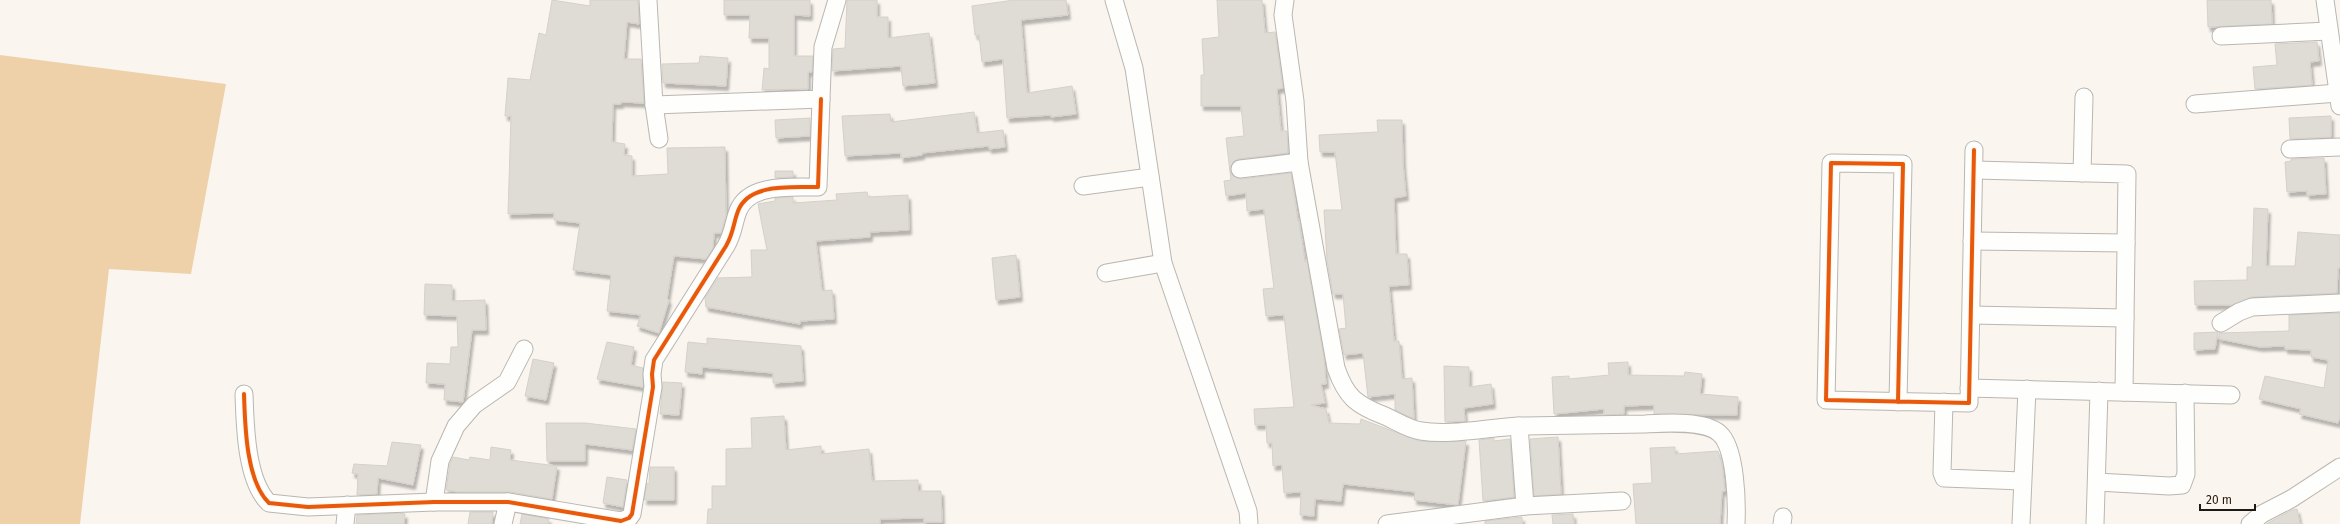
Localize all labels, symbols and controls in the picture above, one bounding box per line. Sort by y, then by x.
scale bar [2200,486,2255,512]
text: 20 m [2206,493,2232,507]

